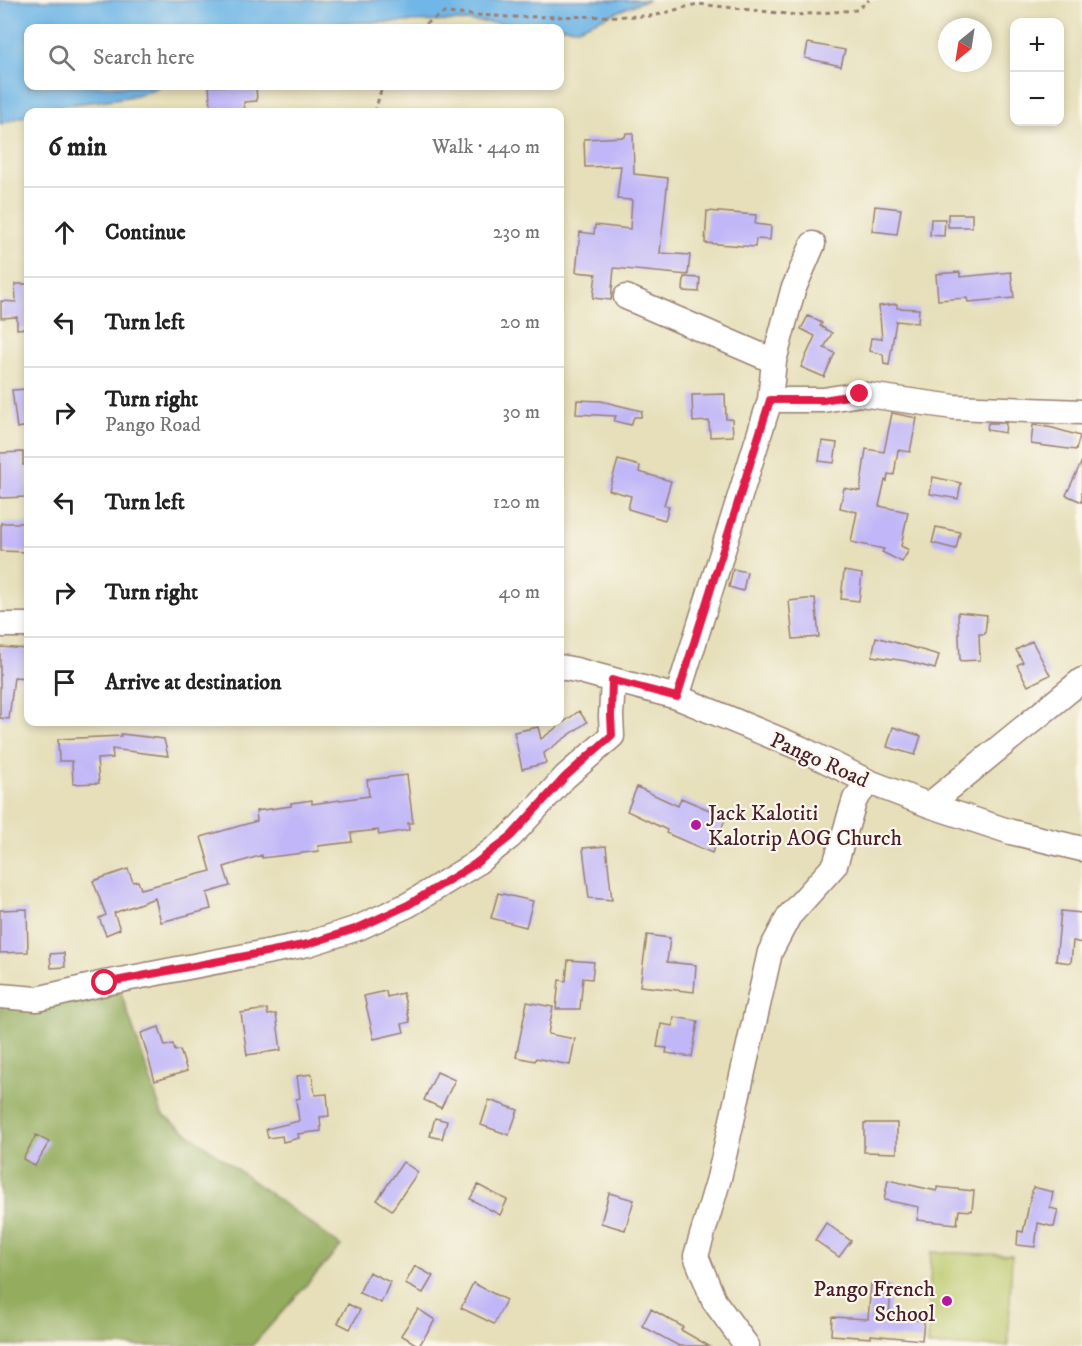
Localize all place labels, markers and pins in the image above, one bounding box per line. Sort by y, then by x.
place label: Jack Kalotiti Kalotrip AOG Church [706,800,902,852]
marker: Jack Kalotiti Kalotrip AOG Church [689,818,703,832]
place label: Pango French School [813,1276,935,1328]
marker: Pango French School [940,1294,954,1308]

